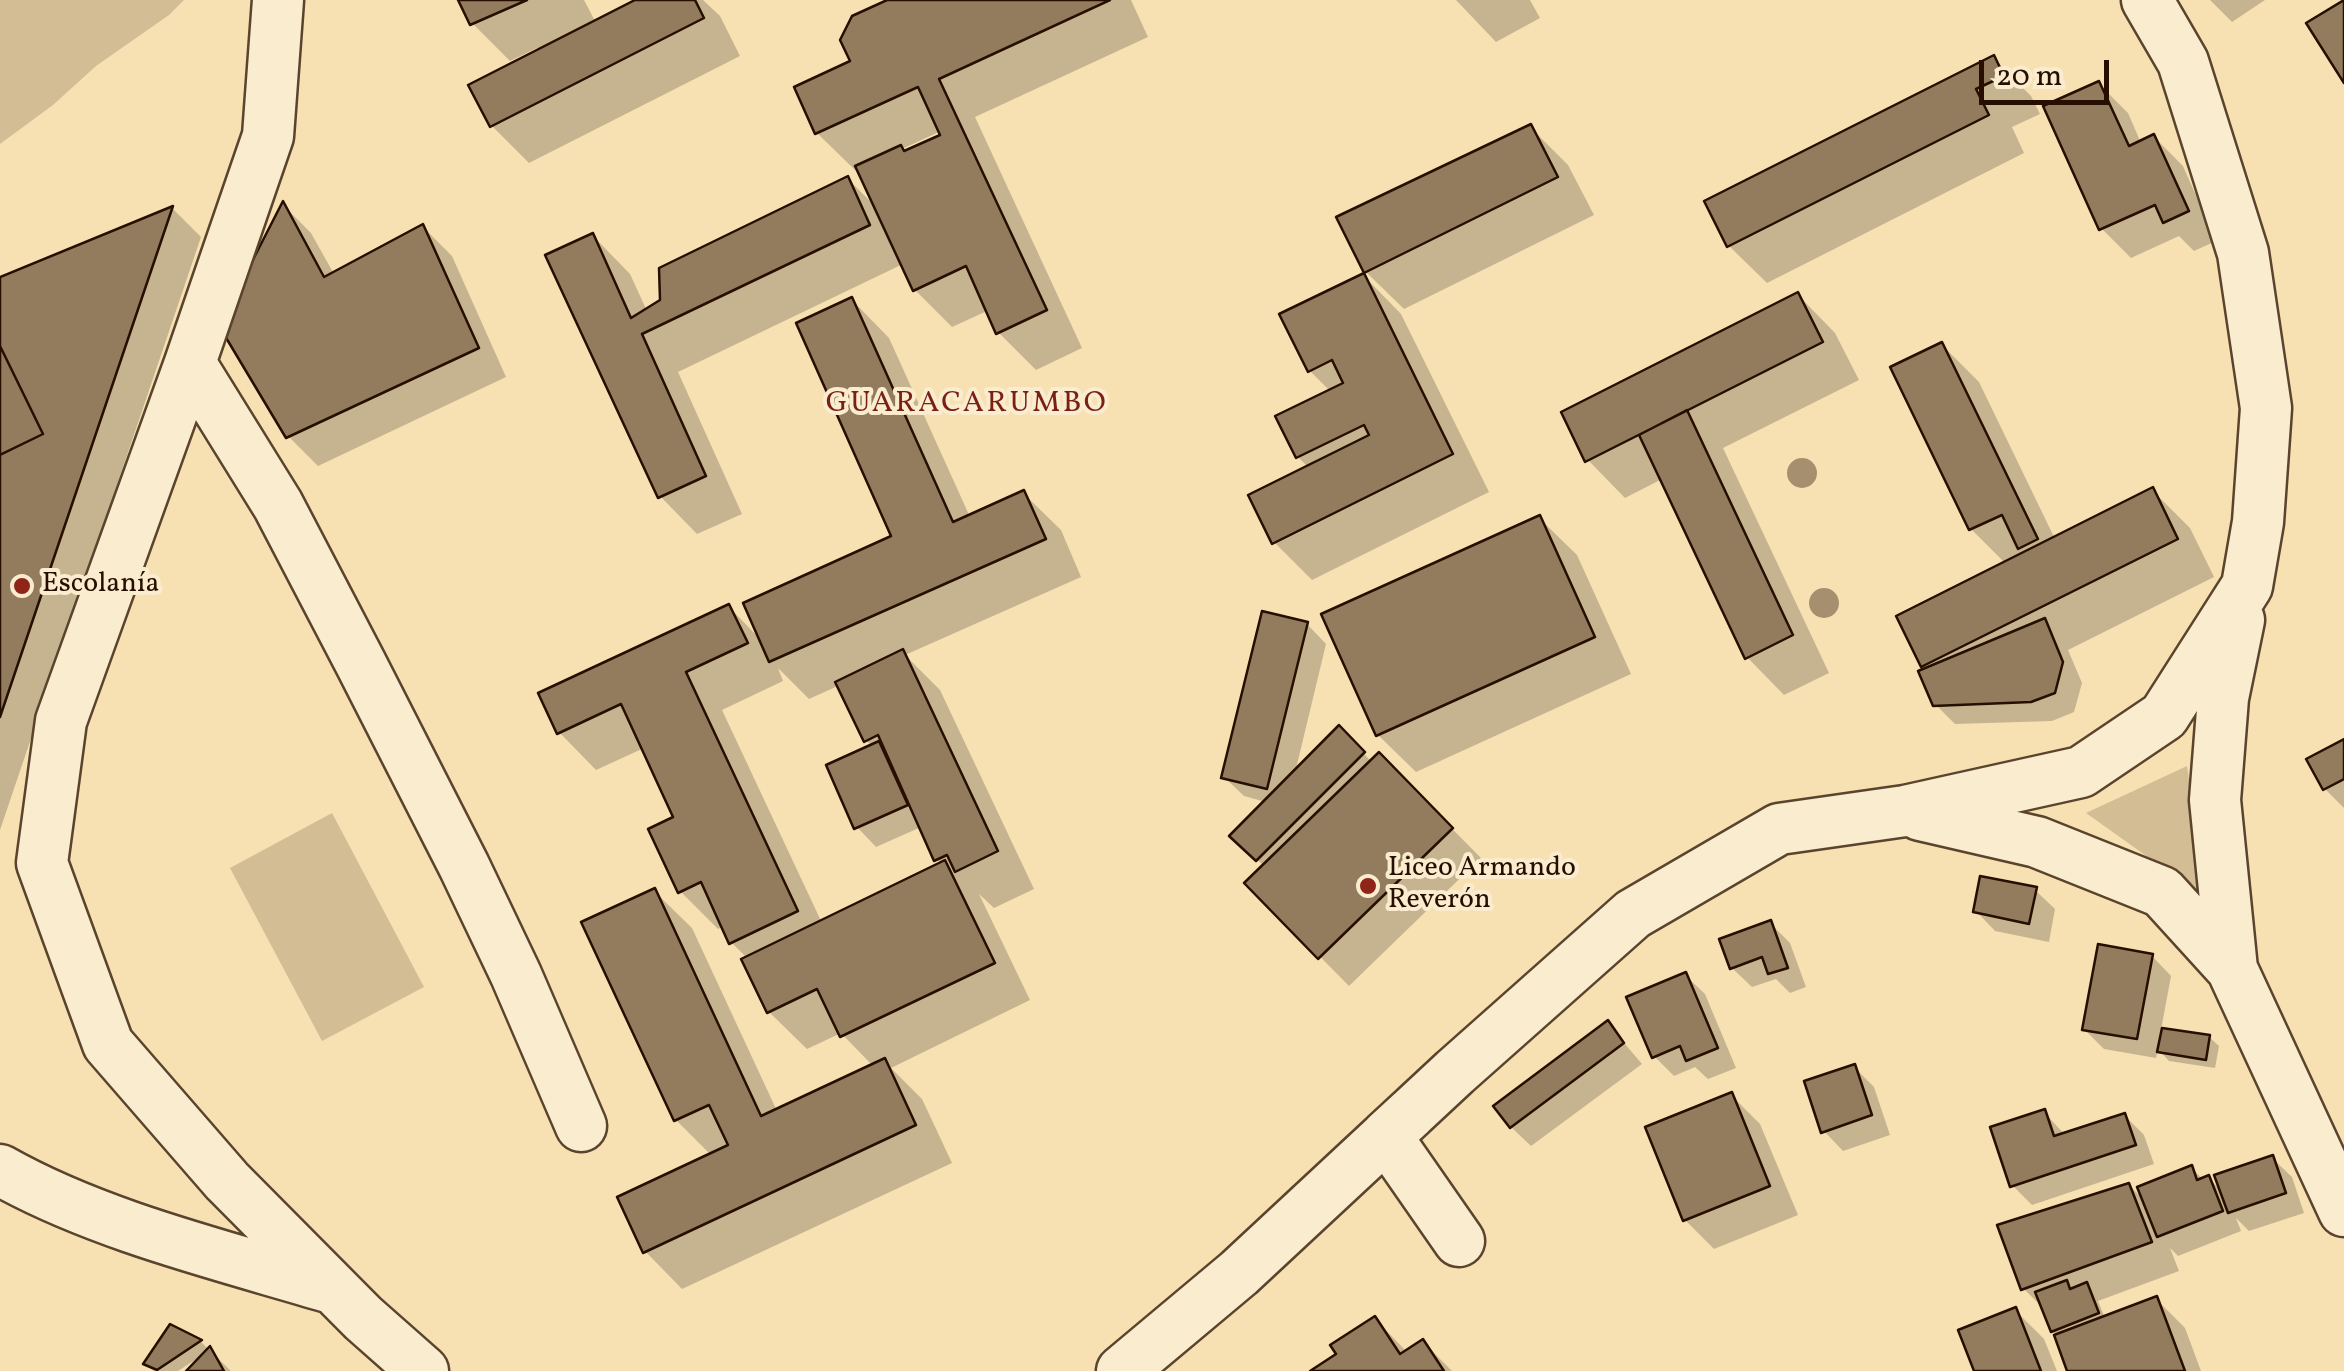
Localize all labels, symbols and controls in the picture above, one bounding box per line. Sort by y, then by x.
scale bar [1984,40,2114,102]
text: 20 m [1996,56,2062,98]
district label: GUARACARUMBO [826,387,1108,423]
place label: Escolanía [42,569,159,603]
marker: Escolanía [11,575,33,597]
place label: Liceo Armando Reverón [1388,853,1576,919]
marker: Liceo Armando Reverón [1357,875,1379,897]

